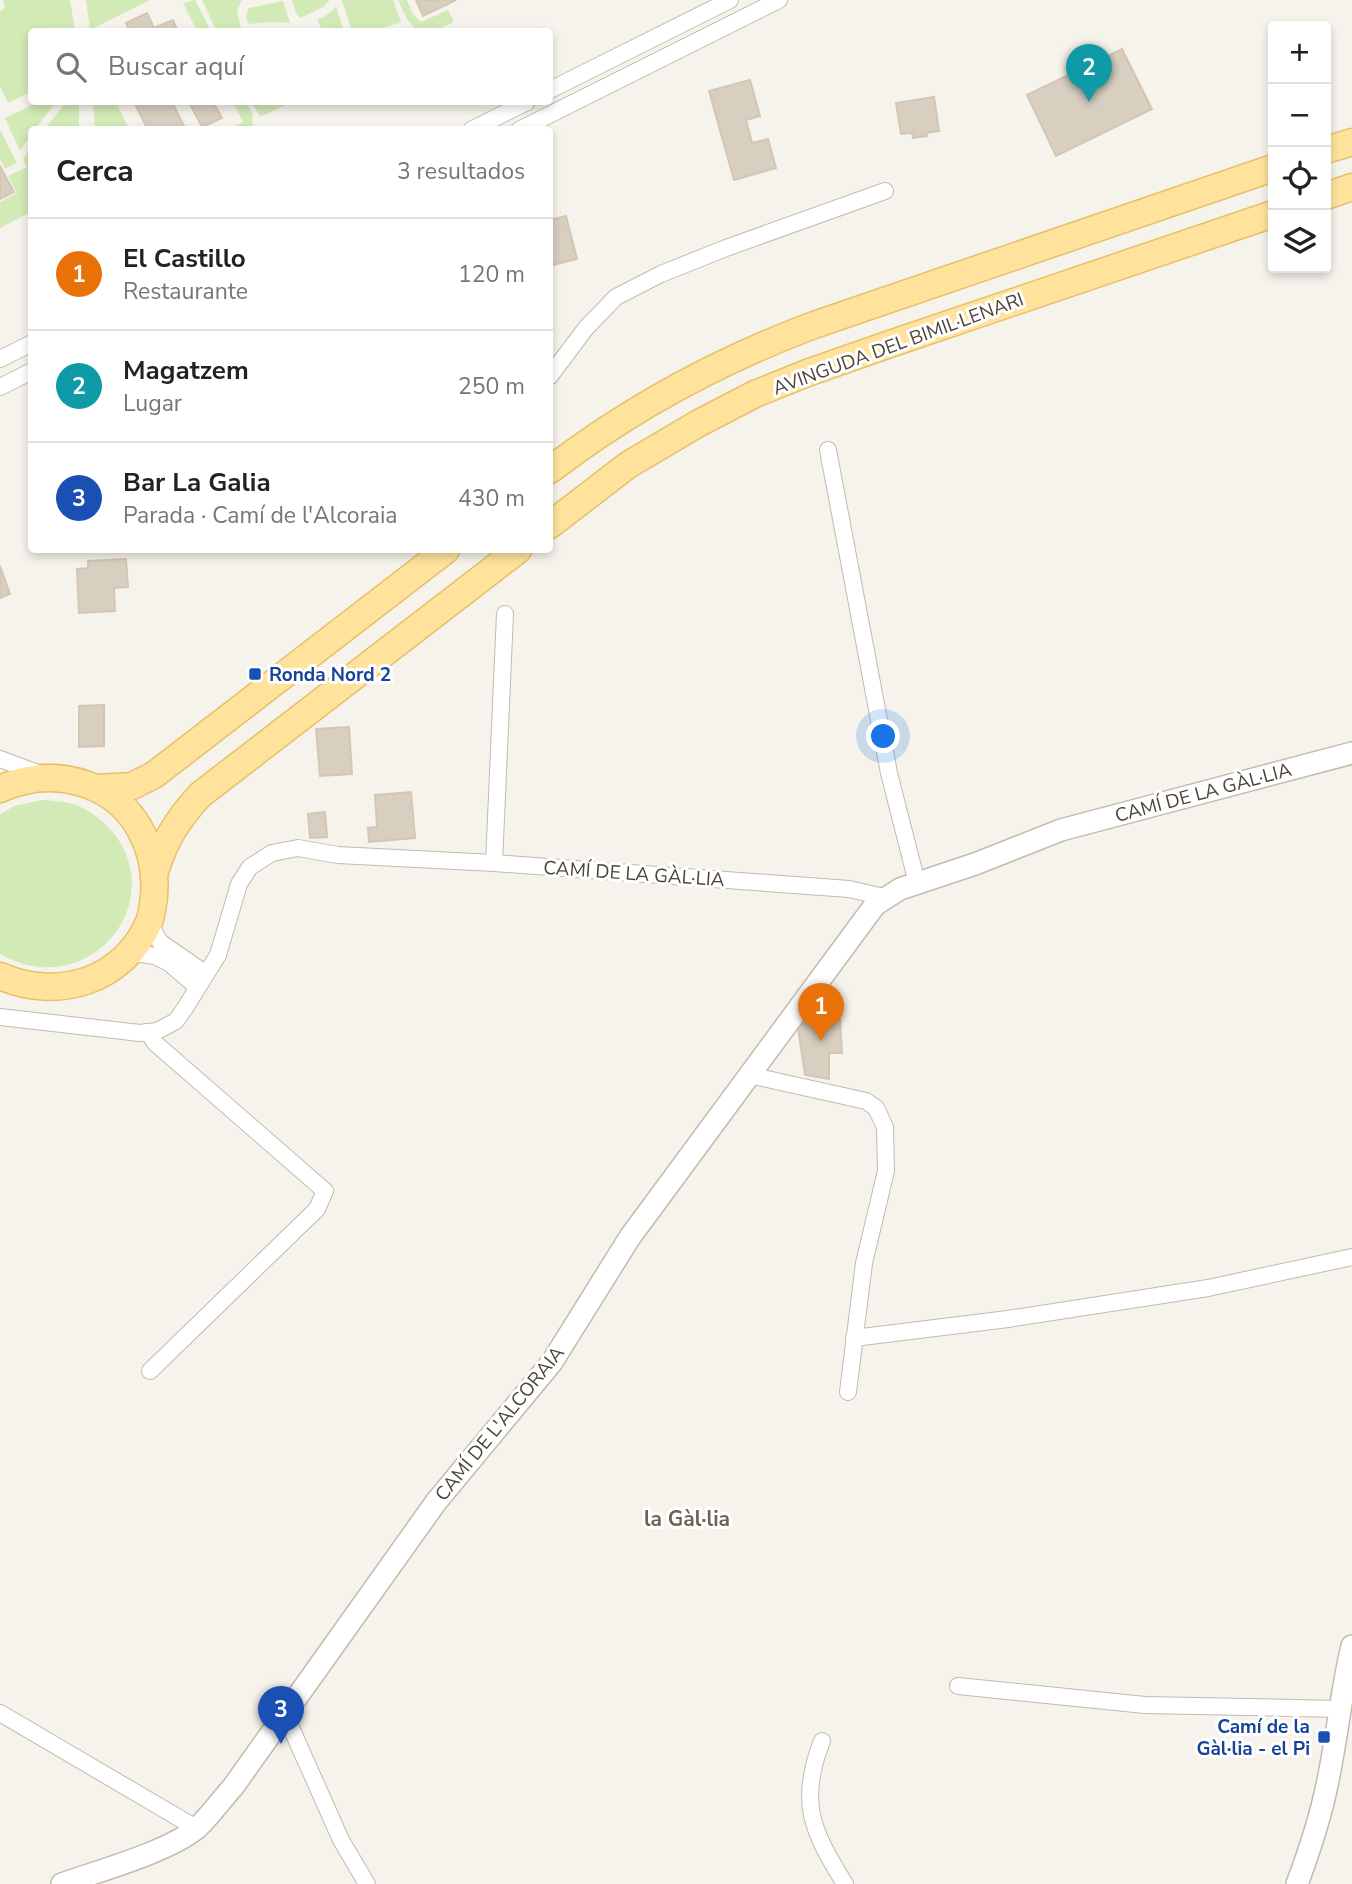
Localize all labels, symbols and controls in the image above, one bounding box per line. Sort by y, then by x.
map controls [1268,21,1331,273]
button: + [1268,21,1331,84]
search box [28,28,553,105]
pin: 2 [1066,44,1112,102]
icon: search [52,48,90,86]
text: Buscar aquí [108,49,244,84]
button: − [1268,84,1331,147]
button: locate [1268,147,1331,210]
text: Cerca [56,151,134,192]
text: 3 resultados [397,156,525,187]
button: layers [1268,210,1331,273]
text: El Castillo [123,241,246,276]
text: 1 [72,259,86,290]
text: 120 m [458,259,525,290]
text: Restaurante [123,276,248,307]
street label: AVINGUDA DEL BIMIL·LENARI [769,286,1027,401]
text: Magatzem [123,353,249,388]
text: 2 [72,371,86,402]
text: 250 m [458,371,525,402]
text: Lugar [123,388,182,419]
text: Bar La Galia [123,465,271,500]
text: 3 [72,483,86,514]
text: 430 m [458,483,525,514]
text: Parada · Camí de l'Alcoraia [123,500,398,531]
place label: Ronda Nord 2 [269,662,391,688]
marker: Ronda Nord 2 [247,666,263,682]
your location [866,719,900,753]
street label: CAMÍ DE LA GÀL·LIA [1112,757,1294,829]
street label: CAMÍ DE LA GÀL·LIA [542,855,726,893]
pin: 1 [798,983,844,1041]
street label: CAMÍ DE L'ALCORAIA [429,1341,571,1507]
district label: la Gàl·lia [644,1505,730,1533]
pin: 3 [258,1686,304,1744]
place label: Camí de la Gàl·lia - el Pi [1196,1714,1310,1762]
marker: Camí de la Gàl·lia - el Pi [1316,1729,1332,1745]

